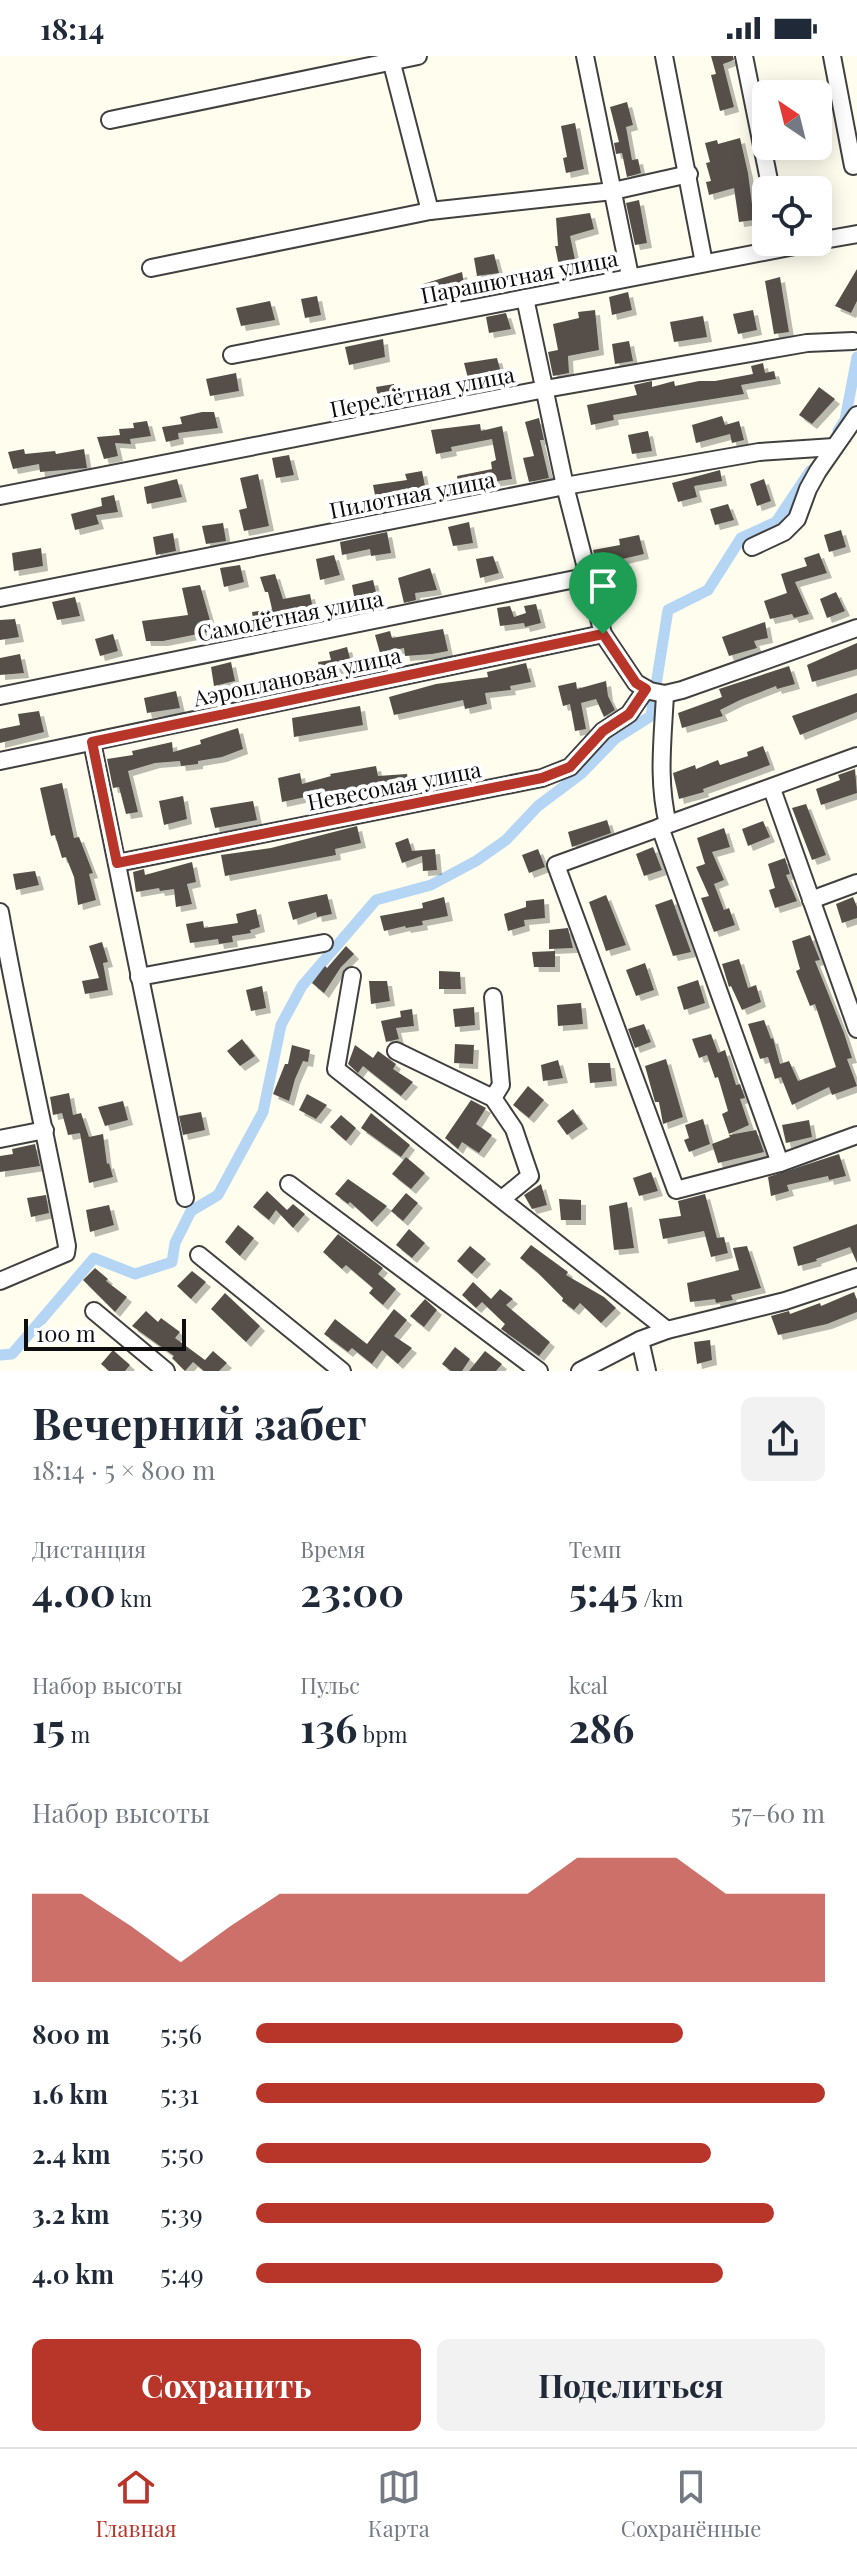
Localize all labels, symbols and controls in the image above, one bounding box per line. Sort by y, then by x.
text: 18:14 [40,8,104,48]
north arrow [752,80,832,160]
map controls [752,80,832,256]
button: locate [752,176,832,256]
street label: Парашютная улица [418,242,620,310]
street label: Перелётная улица [327,358,517,424]
street label: Пилотная улица [327,463,497,525]
pin [569,552,637,634]
icon: arrive [581,564,625,608]
street label: Самолётная улица [194,582,386,648]
street label: Аэроплановая улица [189,639,404,713]
street label: Невесомая улица [304,753,484,817]
scale bar [24,1315,186,1351]
text: 100 m [36,1318,96,1348]
text: Вечерний забег [32,1392,367,1451]
button: share [741,1397,825,1481]
text: 18:14 · 5 × 800 m [32,1452,215,1487]
text: Дистанция [32,1534,146,1564]
text: Время [300,1534,365,1564]
text: Темп [569,1534,622,1564]
text: 4.00 [32,1564,116,1617]
text: 23:00 [300,1564,404,1617]
text: 5:45 [569,1564,638,1617]
text: km [116,1583,152,1613]
text: /km [638,1583,683,1613]
text: Набор высоты [32,1670,182,1700]
text: Пульс [300,1670,360,1700]
text: kcal [569,1670,608,1700]
text: 15 [32,1700,65,1753]
text: 136 [300,1700,357,1753]
text: 286 [569,1700,634,1753]
text: m [65,1719,90,1749]
text: bpm [357,1719,408,1749]
text: Набор высоты [32,1795,210,1830]
text: 57–60 m [731,1795,825,1830]
text: 800 m [32,2016,110,2051]
text: 5:56 [160,2016,202,2051]
text: 1.6 km [32,2076,108,2111]
text: 5:31 [160,2076,199,2111]
text: 2.4 km [32,2136,111,2171]
text: 5:50 [160,2136,204,2171]
text: 3.2 km [32,2196,110,2231]
text: 5:39 [160,2196,203,2231]
text: 4.0 km [32,2256,114,2291]
text: 5:49 [160,2256,204,2291]
button: Сохранить [32,2339,421,2431]
button: Поделиться [437,2339,825,2431]
tab: Главная [96,2465,177,2543]
tab: Карта [368,2465,430,2543]
tab: Сохранённые [621,2465,761,2543]

